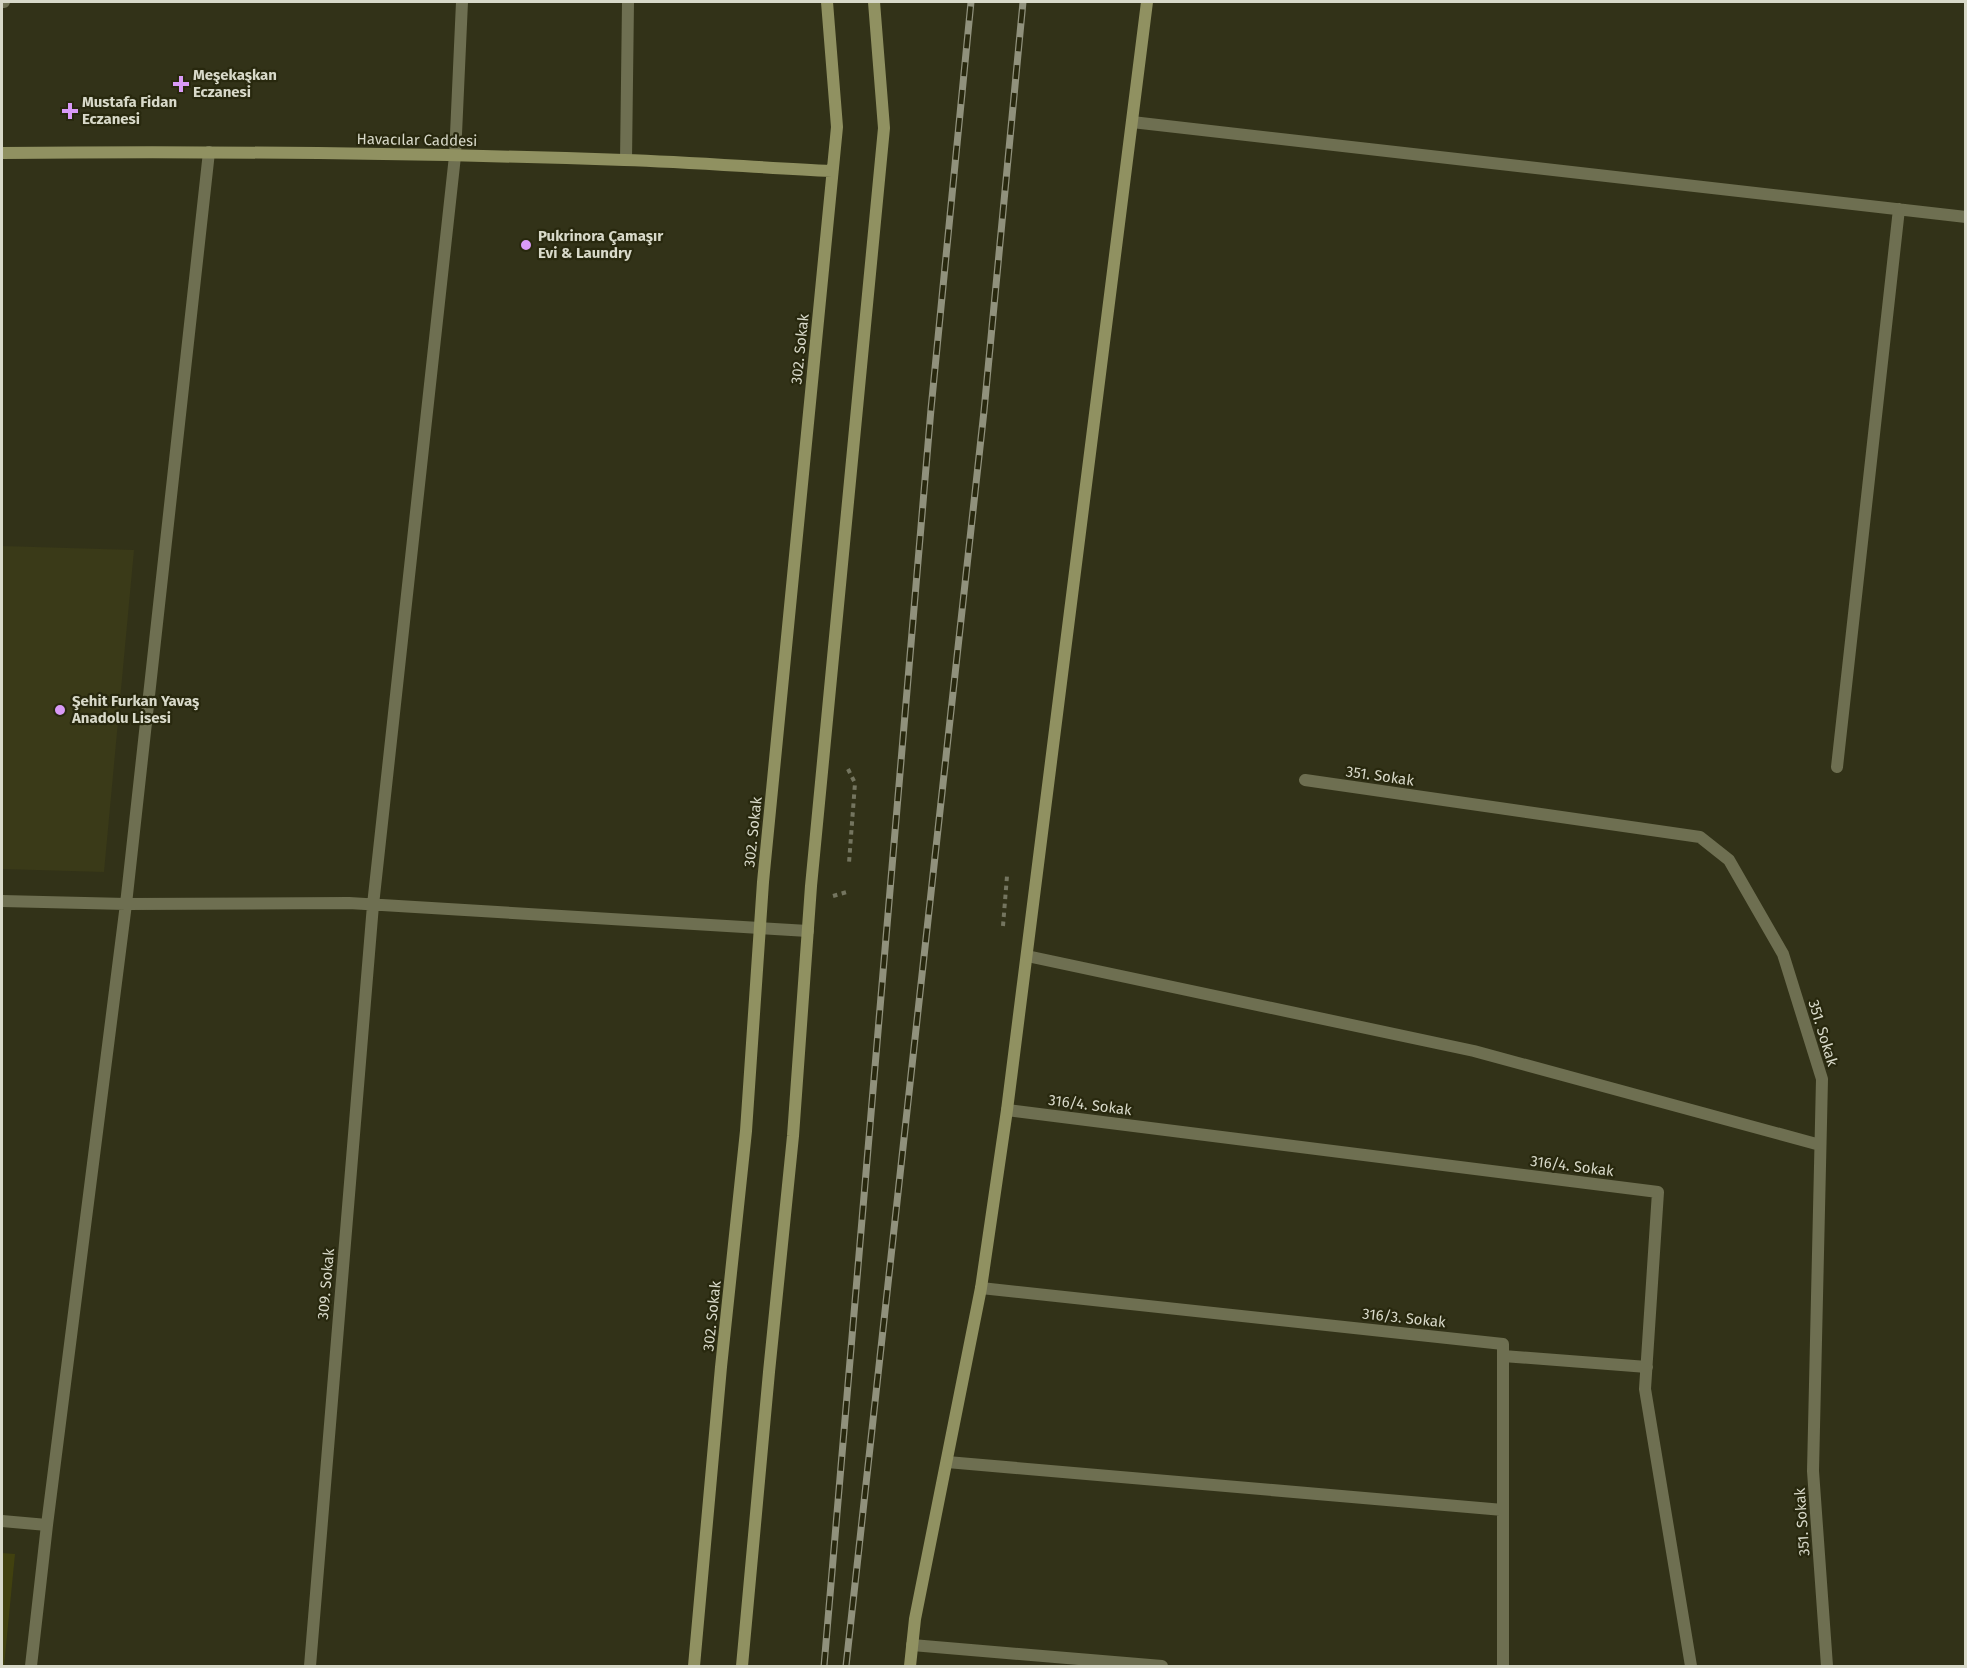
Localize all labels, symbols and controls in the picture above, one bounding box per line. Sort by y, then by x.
place label: Meşekaşkan Eczanesi [193,66,277,101]
marker: Meşekaşkan Eczanesi [174,77,188,91]
place label: Mustafa Fidan Eczanesi [82,93,177,128]
marker: Mustafa Fidan Eczanesi [63,104,77,118]
street label: Havacılar Caddesi [356,130,478,150]
place label: Pukrinora Çamaşır Evi & Laundry [538,227,664,262]
marker: Pukrinora Çamaşır Evi & Laundry [519,238,533,252]
street label: 302. Sokak [787,312,813,385]
place label: Şehit Furkan Yavaş Anadolu Lisesi [71,692,199,727]
marker: Şehit Furkan Yavaş Anadolu Lisesi [53,703,67,717]
street label: 351. Sokak [1345,762,1415,790]
street label: 302. Sokak [740,795,766,868]
street label: 351. Sokak [1804,998,1842,1069]
street label: 316/4. Sokak [1047,1091,1133,1119]
street label: 316/4. Sokak [1529,1152,1615,1180]
street label: 309. Sokak [314,1247,338,1320]
street label: 302. Sokak [699,1279,725,1352]
street label: 316/3. Sokak [1361,1305,1447,1331]
street label: 351. Sokak [1791,1487,1813,1557]

